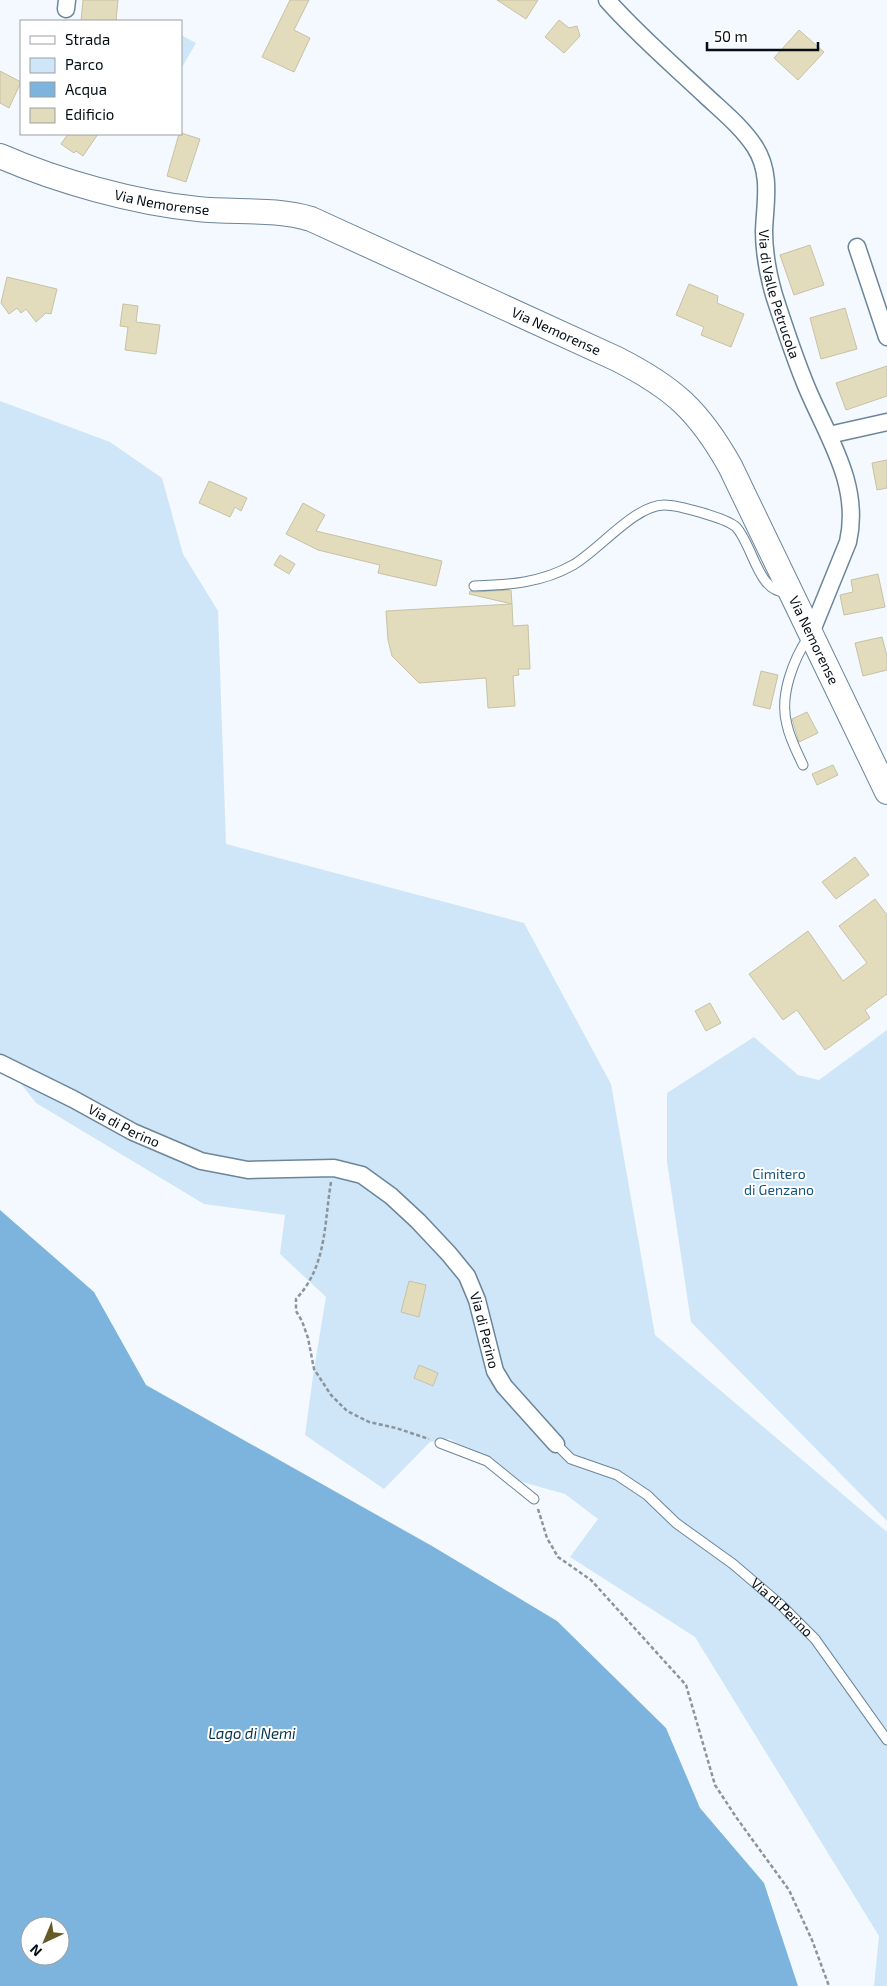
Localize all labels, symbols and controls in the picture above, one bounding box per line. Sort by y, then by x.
legend [20,20,182,135]
scale bar [707,20,818,52]
text: 50 m [714,27,748,45]
text: Strada [65,30,110,48]
text: Parco [65,55,104,73]
text: Acqua [65,80,107,98]
text: Edificio [65,105,114,123]
street label: Via Nemorense [113,185,210,218]
street label: Via di Valle Petrucola [756,229,804,361]
street label: Via Nemorense [509,303,604,358]
street label: Via Nemorense [786,593,843,687]
street label: Via di Perino [85,1100,163,1150]
park label: Cimitero di Genzano [744,1165,814,1198]
street label: Via di Perino [467,1289,503,1370]
street label: Via di Perino [748,1574,817,1640]
water label: Lago di Nemi [208,1724,296,1742]
north arrow [20,1916,70,1966]
text: N [26,1941,45,1960]

